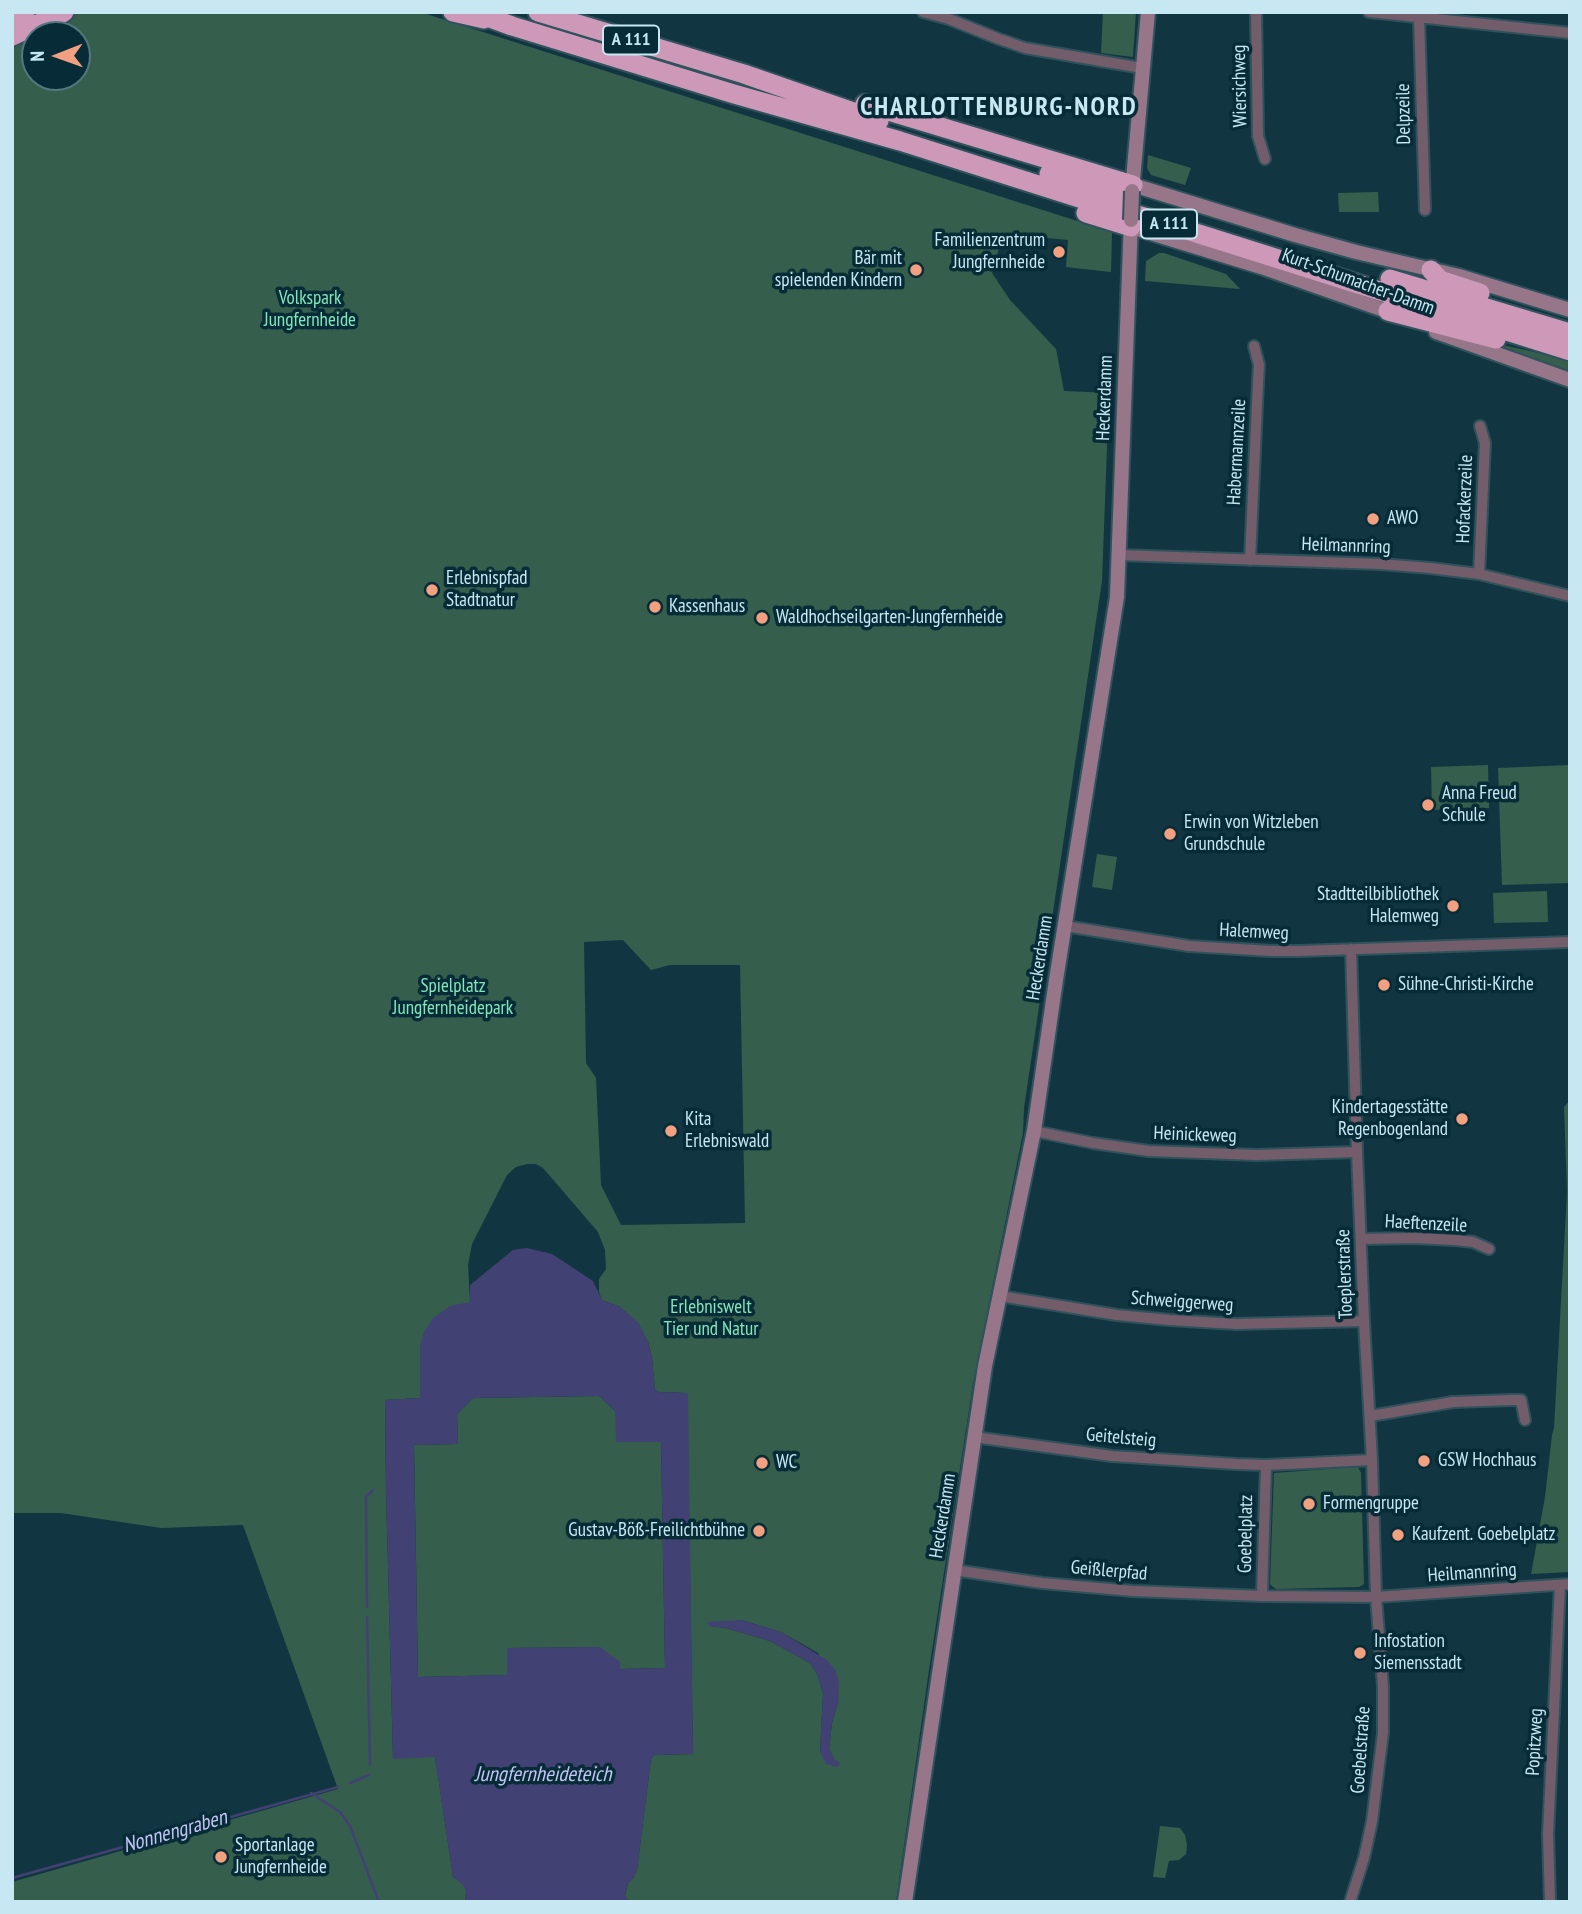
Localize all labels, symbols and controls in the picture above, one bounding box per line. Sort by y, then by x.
north arrow [21,21,91,91]
road number: A 111 [603,26,659,55]
street label: Wiersichweg [1228,45,1252,127]
text: N [25,51,49,62]
street label: Delpzeile [1392,83,1416,145]
district label: CHARLOTTENBURG-NORD [863,92,1135,124]
road number: A 111 [1141,210,1197,238]
place label: Familienzentrum Jungfernheide [934,230,1045,274]
marker: Familienzentrum Jungfernheide [1051,244,1067,260]
street label: Kurt-Schumacher-Damm [1279,244,1437,320]
place label: Bär mit spielenden Kindern [775,248,902,292]
marker: Bär mit spielenden Kindern [908,262,924,278]
park label: Volkspark Jungfernheide [264,288,356,332]
street label: Heckerdamm [1092,355,1118,441]
street label: Habermannzeile [1223,398,1251,506]
street label: Hofackerzeile [1452,454,1478,544]
place label: AWO [1387,508,1418,530]
marker: AWO [1365,511,1381,527]
street label: Heilmannring [1301,533,1391,559]
place label: Erlebnispfad Stadtnatur [446,568,528,612]
marker: Erlebnispfad Stadtnatur [424,582,440,598]
place label: Kassenhaus [669,596,745,618]
marker: Kassenhaus [647,599,663,615]
place label: Waldhochseilgarten-Jungfernheide [776,607,1003,629]
marker: Waldhochseilgarten-Jungfernheide [754,610,770,626]
place label: Anna Freud Schule [1442,783,1517,827]
marker: Anna Freud Schule [1420,797,1436,813]
place label: Erwin von Witzleben Grundschule [1184,812,1319,856]
marker: Erwin von Witzleben Grundschule [1162,826,1178,842]
place label: Stadtteilbibliothek Halemweg [1317,884,1439,928]
marker: Stadtteilbibliothek Halemweg [1445,898,1461,914]
street label: Heckerdamm [1022,914,1058,1002]
street label: Halemweg [1219,919,1289,945]
place label: Sühne-Christi-Kirche [1398,974,1534,996]
park label: Spielplatz Jungfernheidepark [393,976,513,1020]
marker: Sühne-Christi-Kirche [1376,977,1392,993]
place label: Kindertagesstätte Regenbogenland [1332,1097,1448,1141]
place label: Kita Erlebniswald [685,1109,769,1153]
marker: Kindertagesstätte Regenbogenland [1454,1111,1470,1127]
street label: Heinickeweg [1153,1122,1237,1148]
marker: Kita Erlebniswald [663,1123,679,1139]
street label: Haeftenzeile [1384,1210,1468,1238]
street label: Toeplerstraße [1332,1229,1358,1319]
street label: Schweiggerweg [1130,1287,1234,1317]
park label: Erlebniswelt Tier und Natur [663,1297,759,1341]
street label: Geitelsteig [1085,1424,1157,1452]
place label: GSW Hochhaus [1438,1450,1536,1472]
place label: WC [776,1452,797,1474]
marker: GSW Hochhaus [1416,1453,1432,1469]
marker: WC [754,1455,770,1471]
street label: Heckerdamm [925,1472,961,1560]
place label: Formengruppe [1323,1493,1419,1515]
street label: Goebelplatz [1234,1495,1258,1573]
marker: Formengruppe [1301,1496,1317,1512]
place label: Gustav-Böß-Freilichtbühne [568,1520,745,1542]
marker: Gustav-Böß-Freilichtbühne [751,1523,767,1539]
place label: Kaufzent. Goebelplatz [1412,1524,1555,1546]
marker: Kaufzent. Goebelplatz [1390,1527,1406,1543]
street label: Geißlerpfad [1070,1556,1148,1586]
street label: Heilmannring [1427,1559,1517,1587]
place label: Infostation Siemensstadt [1374,1631,1462,1675]
marker: Infostation Siemensstadt [1352,1645,1368,1661]
street label: Goebelstraße [1347,1706,1375,1794]
street label: Popitzweg [1522,1708,1548,1776]
water label: Jungfernheideteich [474,1762,612,1788]
water label: Nonnengraben [120,1805,230,1859]
place label: Sportanlage Jungfernheide [235,1835,327,1879]
marker: Sportanlage Jungfernheide [213,1849,229,1865]

